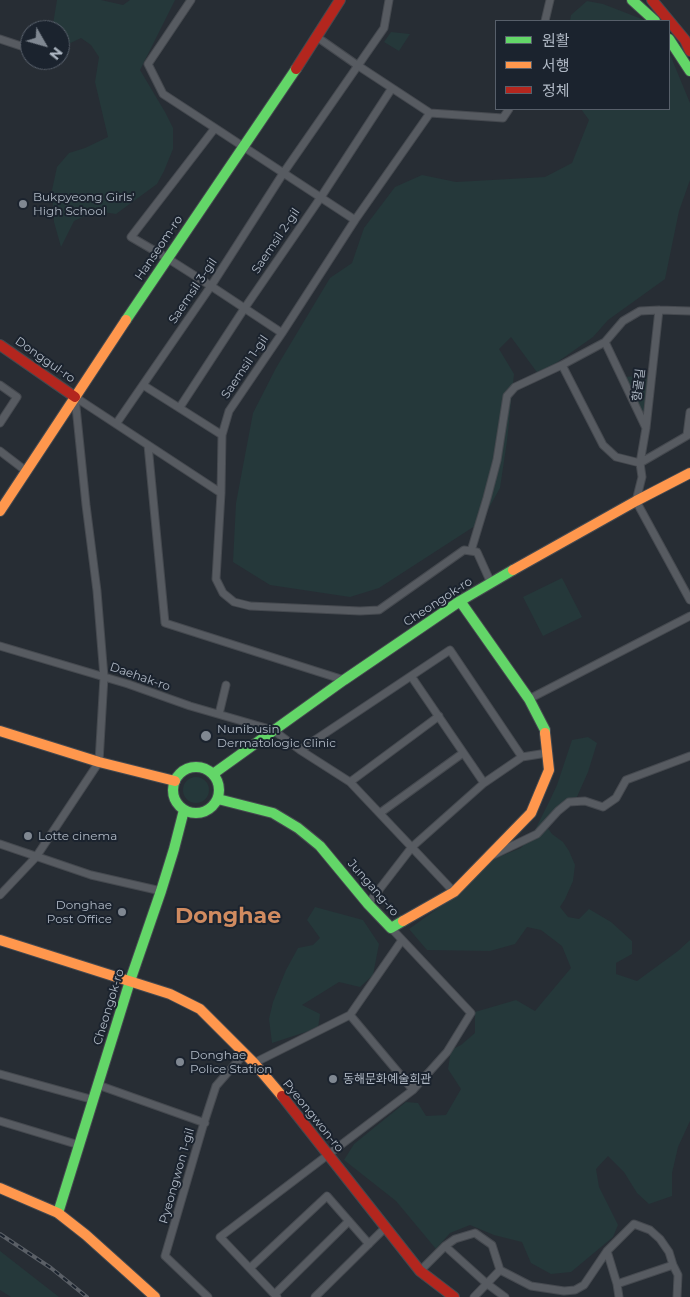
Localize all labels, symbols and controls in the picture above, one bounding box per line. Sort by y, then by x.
north arrow [20,20,70,70]
legend [495,20,670,110]
text: 원활 [542,31,570,50]
text: N [45,44,67,64]
text: 서행 [542,56,570,75]
text: 정체 [542,81,570,100]
place label: Bukpyeong Girls' High School [33,190,134,218]
marker: Bukpyeong Girls' High School [17,198,29,210]
street label: Saemsil 2-gil [249,205,303,277]
street label: Hanseom-ro [132,213,186,283]
street label: Saemsil 3-gil [166,255,220,327]
street label: Saemsil 1-gil [218,332,272,402]
street label: Donggul-ro [12,334,78,386]
street label: 항골길 [630,368,648,402]
street label: Cheongok-ro [401,574,475,630]
street label: Daehak-ro [108,660,172,694]
place label: Nunibusin Dermatologic Clinic [217,722,336,750]
marker: Nunibusin Dermatologic Clinic [199,729,213,743]
place label: Lotte cinema [38,829,117,843]
marker: Lotte cinema [22,830,34,842]
street label: Jungang-ro [344,857,402,919]
place label: Donghae Post Office [47,898,112,926]
district label: Donghae [175,904,281,930]
marker: Donghae Post Office [116,906,128,918]
street label: Cheongok-ro [91,967,127,1047]
place label: Donghae Police Station [190,1048,272,1076]
marker: Donghae Police Station [174,1056,186,1068]
place label: 동해문화예술회관 [343,1072,431,1086]
marker: 동해문화예술회관 [327,1073,339,1085]
street label: Pyeongwon-ro [279,1077,347,1155]
street label: Pyeongwon 1-gil [156,1126,198,1226]

